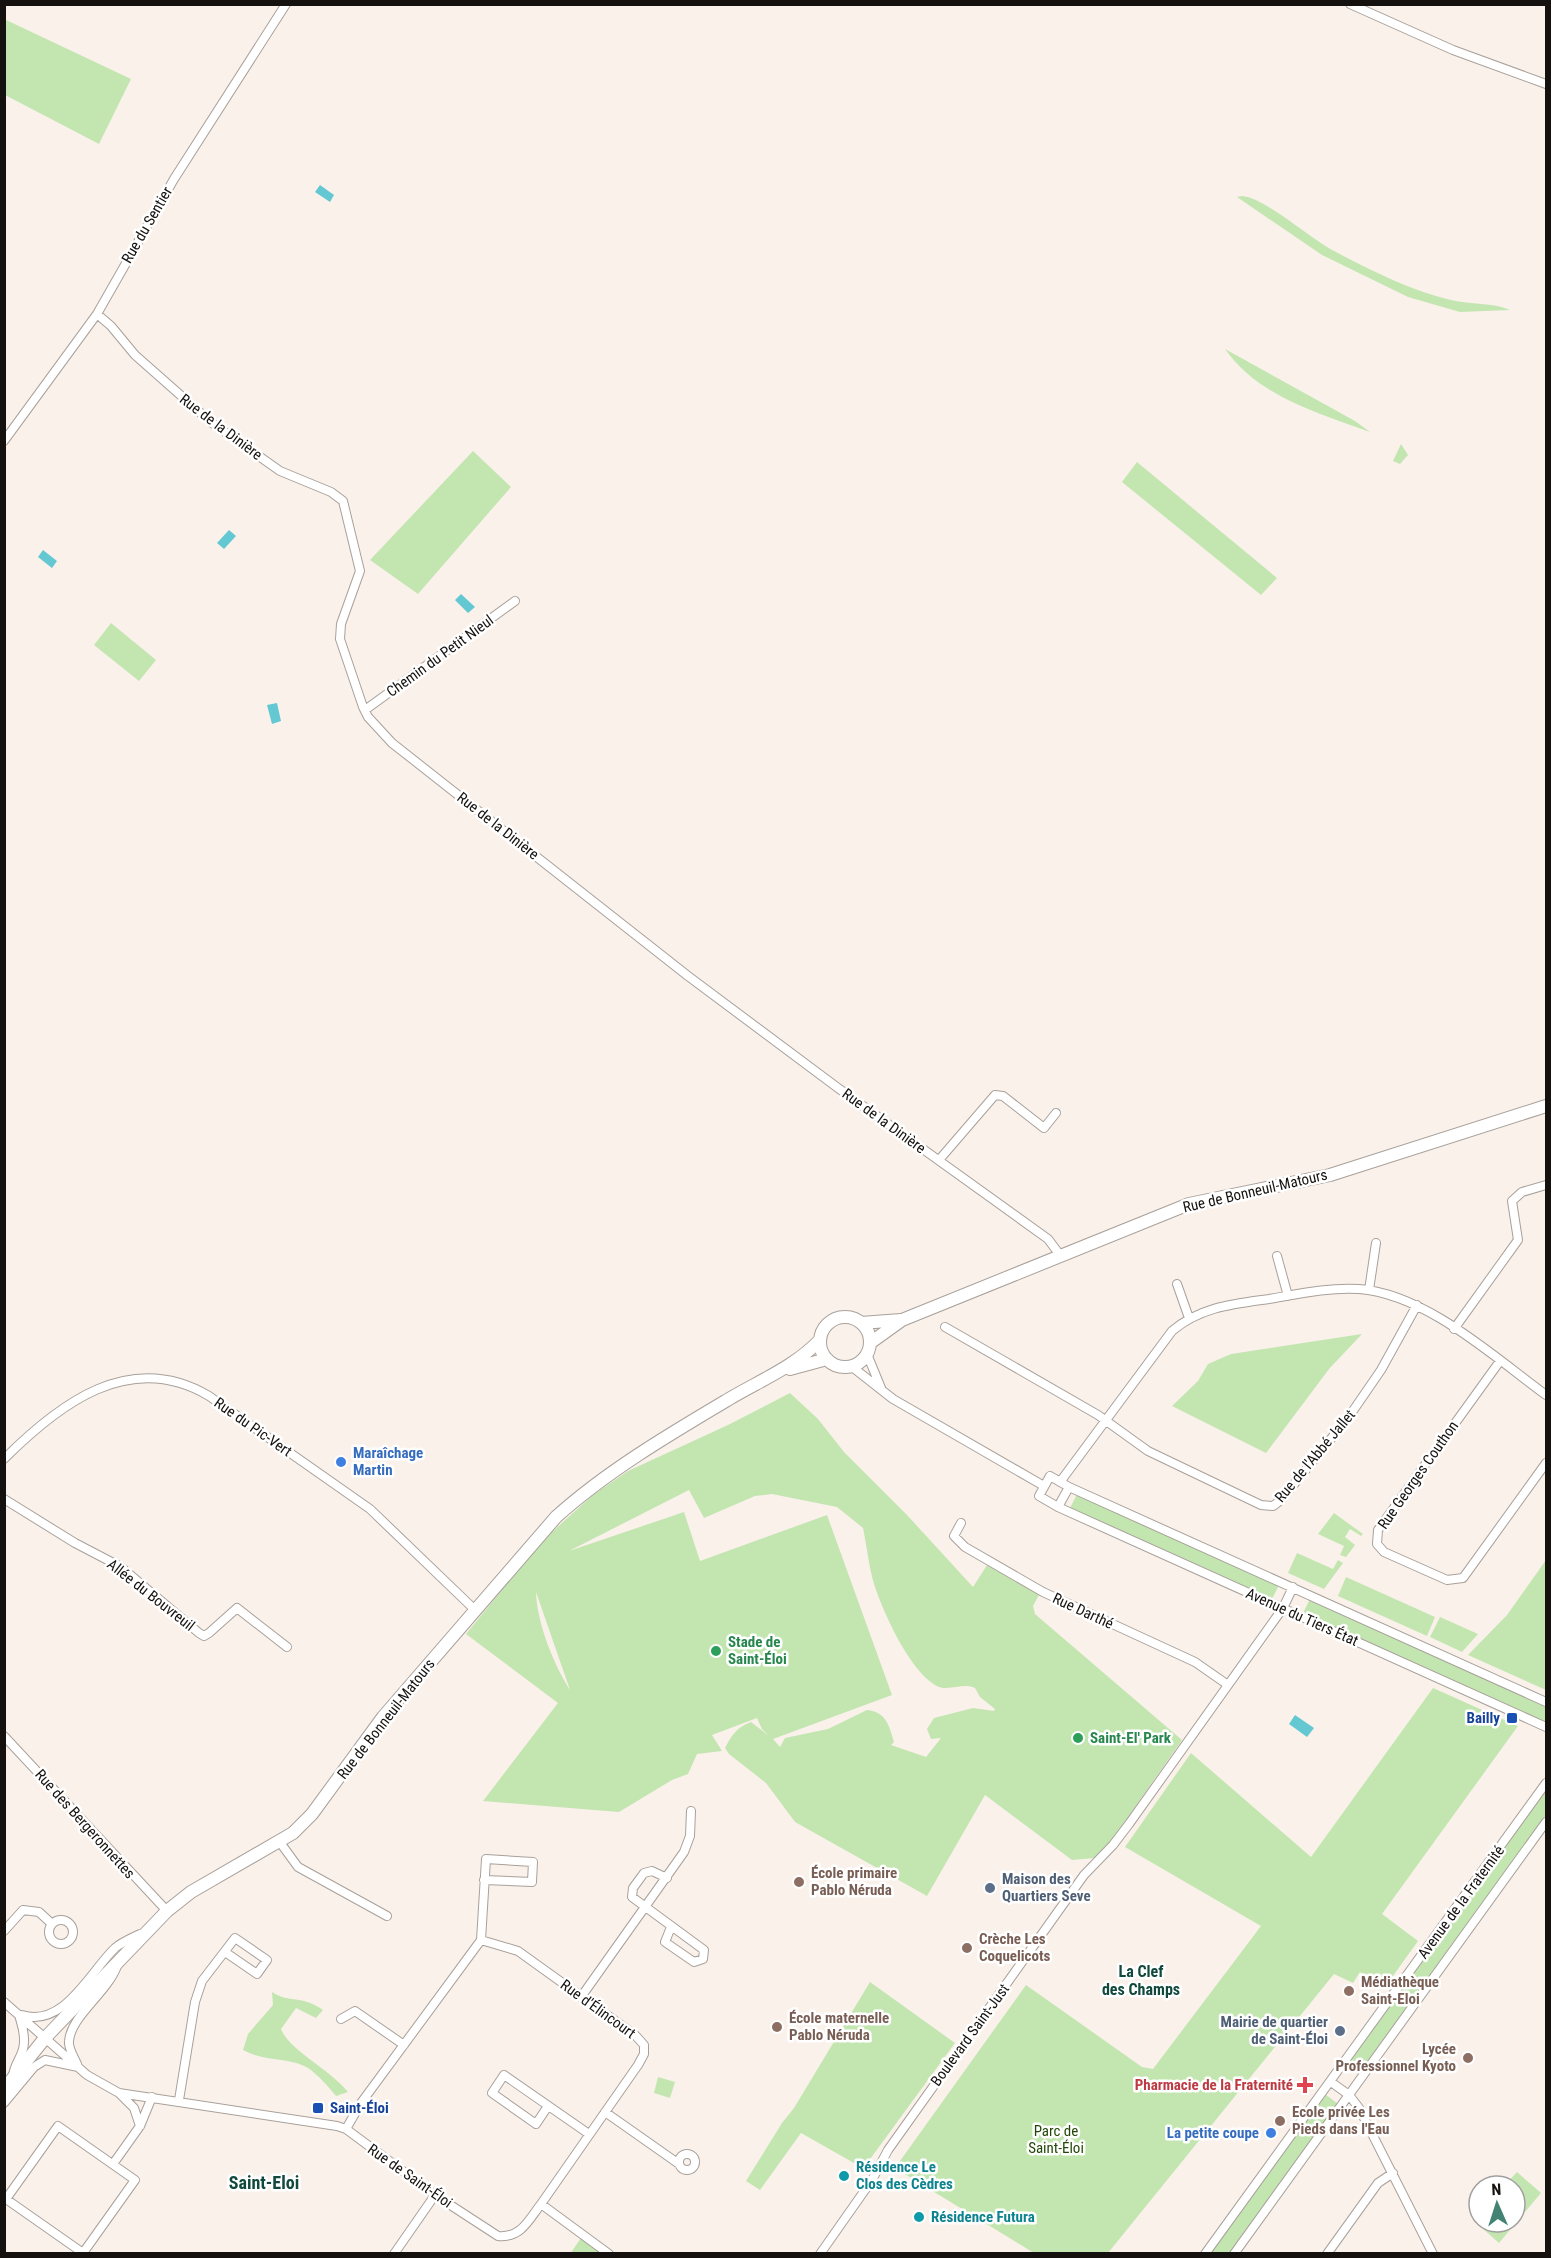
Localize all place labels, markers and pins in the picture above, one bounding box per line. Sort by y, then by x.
place label: Maraîchage Martin [353,1444,423,1479]
marker: Maraîchage Martin [334,1455,348,1469]
place label: Stade de Saint-Éloi [728,1633,787,1668]
marker: Stade de Saint-Éloi [709,1644,723,1658]
place label: Bailly [1466,1709,1500,1727]
marker: Bailly [1505,1711,1519,1725]
place label: Saint-El' Park [1090,1729,1172,1747]
marker: Saint-El' Park [1071,1731,1085,1745]
place label: École primaire Pablo Néruda [811,1864,897,1899]
place label: Maison des Quartiers Seve [1002,1870,1091,1905]
marker: École primaire Pablo Néruda [792,1875,806,1889]
marker: Maison des Quartiers Seve [983,1881,997,1895]
place label: Crèche Les Coquelicots [979,1930,1051,1965]
marker: Crèche Les Coquelicots [960,1941,974,1955]
place label: Médiathèque Saint-Eloi [1361,1973,1439,2008]
marker: Médiathèque Saint-Eloi [1342,1984,1356,1998]
place label: École maternelle Pablo Néruda [789,2009,889,2044]
place label: Mairie de quartier de Saint-Éloi [1221,2013,1328,2048]
marker: École maternelle Pablo Néruda [770,2020,784,2034]
marker: Mairie de quartier de Saint-Éloi [1333,2024,1347,2038]
place label: Lycée Professionnel Kyoto [1335,2040,1456,2075]
marker: Lycée Professionnel Kyoto [1461,2051,1475,2065]
place label: Pharmacie de la Fraternité [1135,2076,1293,2094]
marker: Pharmacie de la Fraternité [1298,2078,1312,2092]
place label: Saint-Éloi [330,2099,389,2117]
marker: Saint-Éloi [311,2101,325,2115]
place label: Ecole privée Les Pieds dans l'Eau [1292,2103,1390,2138]
marker: Ecole privée Les Pieds dans l'Eau [1273,2114,1287,2128]
place label: La petite coupe [1167,2124,1259,2142]
marker: La petite coupe [1264,2126,1278,2140]
place label: Résidence Le Clos des Cèdres [856,2158,953,2193]
marker: Résidence Le Clos des Cèdres [837,2169,851,2183]
place label: Résidence Futura [931,2208,1035,2226]
marker: Résidence Futura [912,2210,926,2224]

